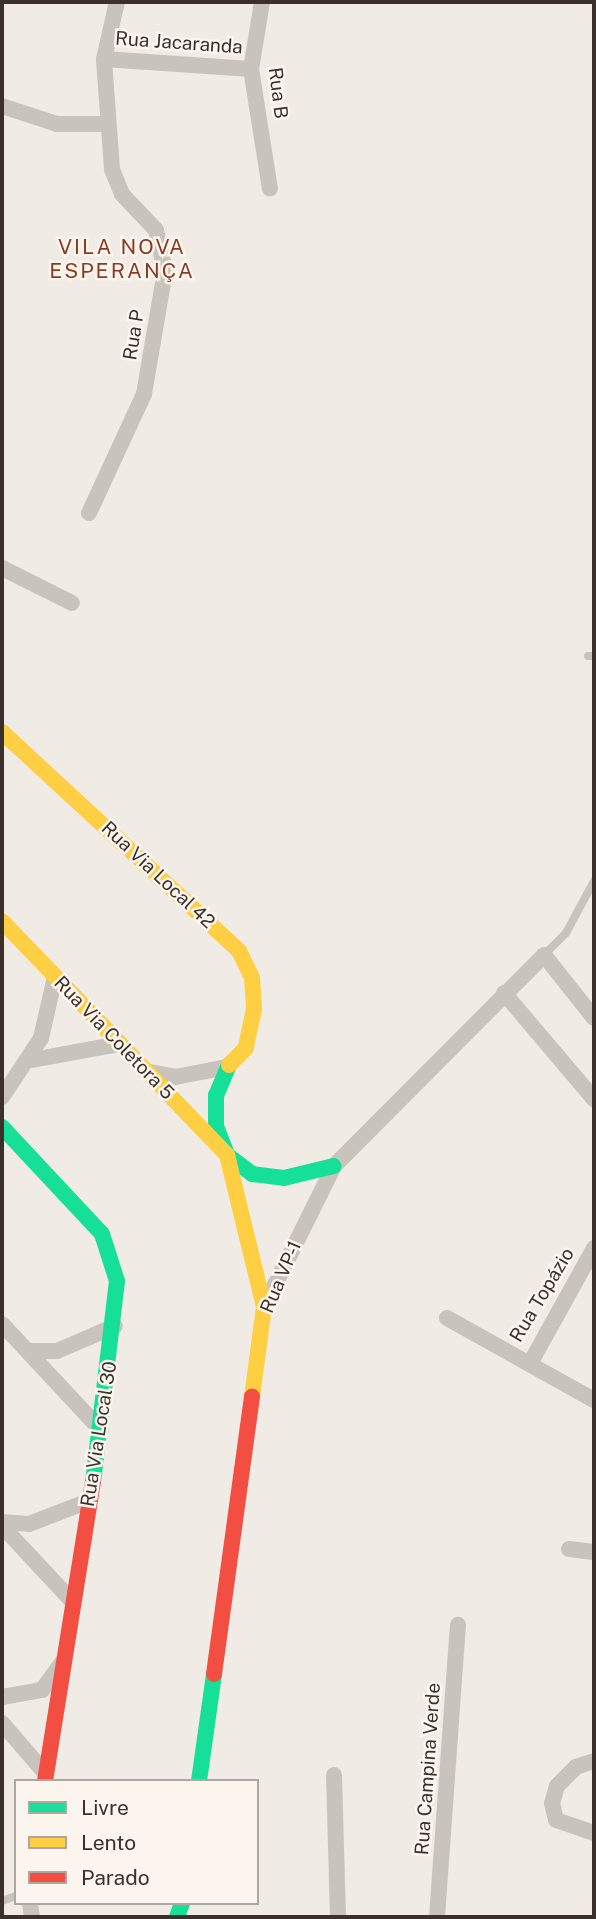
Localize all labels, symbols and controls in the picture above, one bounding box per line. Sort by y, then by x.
street label: Rua Jacaranda [114,27,244,59]
street label: Rua B [264,66,292,120]
district label: VILA NOVA ESPERANÇA [50,234,194,284]
street label: Rua P [119,308,149,362]
street label: Rua Via Local 42 [96,816,220,934]
street label: Rua Via Coletora 5 [49,971,179,1105]
street label: Rua VP-1 [256,1237,306,1317]
street label: Rua Topázio [505,1244,579,1346]
street label: Rua Via Local 30 [76,1359,122,1509]
street label: Rua Campina Verde [411,1682,445,1856]
legend [14,1779,259,1905]
text: Livre [81,1795,129,1820]
text: Lento [81,1830,136,1855]
text: Parado [81,1865,150,1890]

